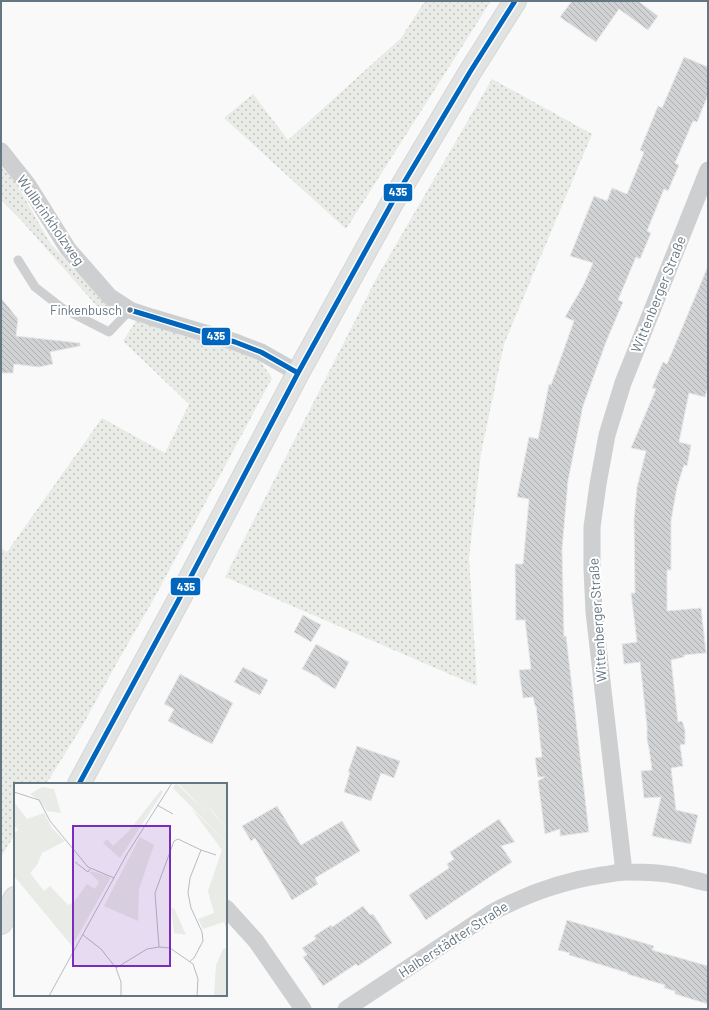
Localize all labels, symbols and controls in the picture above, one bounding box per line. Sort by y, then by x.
street label: Wullbrinkholzweg [14,172,88,268]
line badge: 435 [383,183,413,202]
text: 435 [389,185,407,198]
street label: Wittenberger Straße [627,233,689,355]
place label: Finkenbusch [50,302,122,318]
marker: Finkenbusch [125,305,135,315]
line badge: 435 [201,327,231,346]
text: 435 [207,329,225,342]
street label: Wittenberger Straße [584,557,610,683]
line badge: 435 [170,577,201,596]
text: 435 [177,580,195,593]
inset map [14,783,227,996]
street label: Halberstädter Straße [395,897,511,981]

